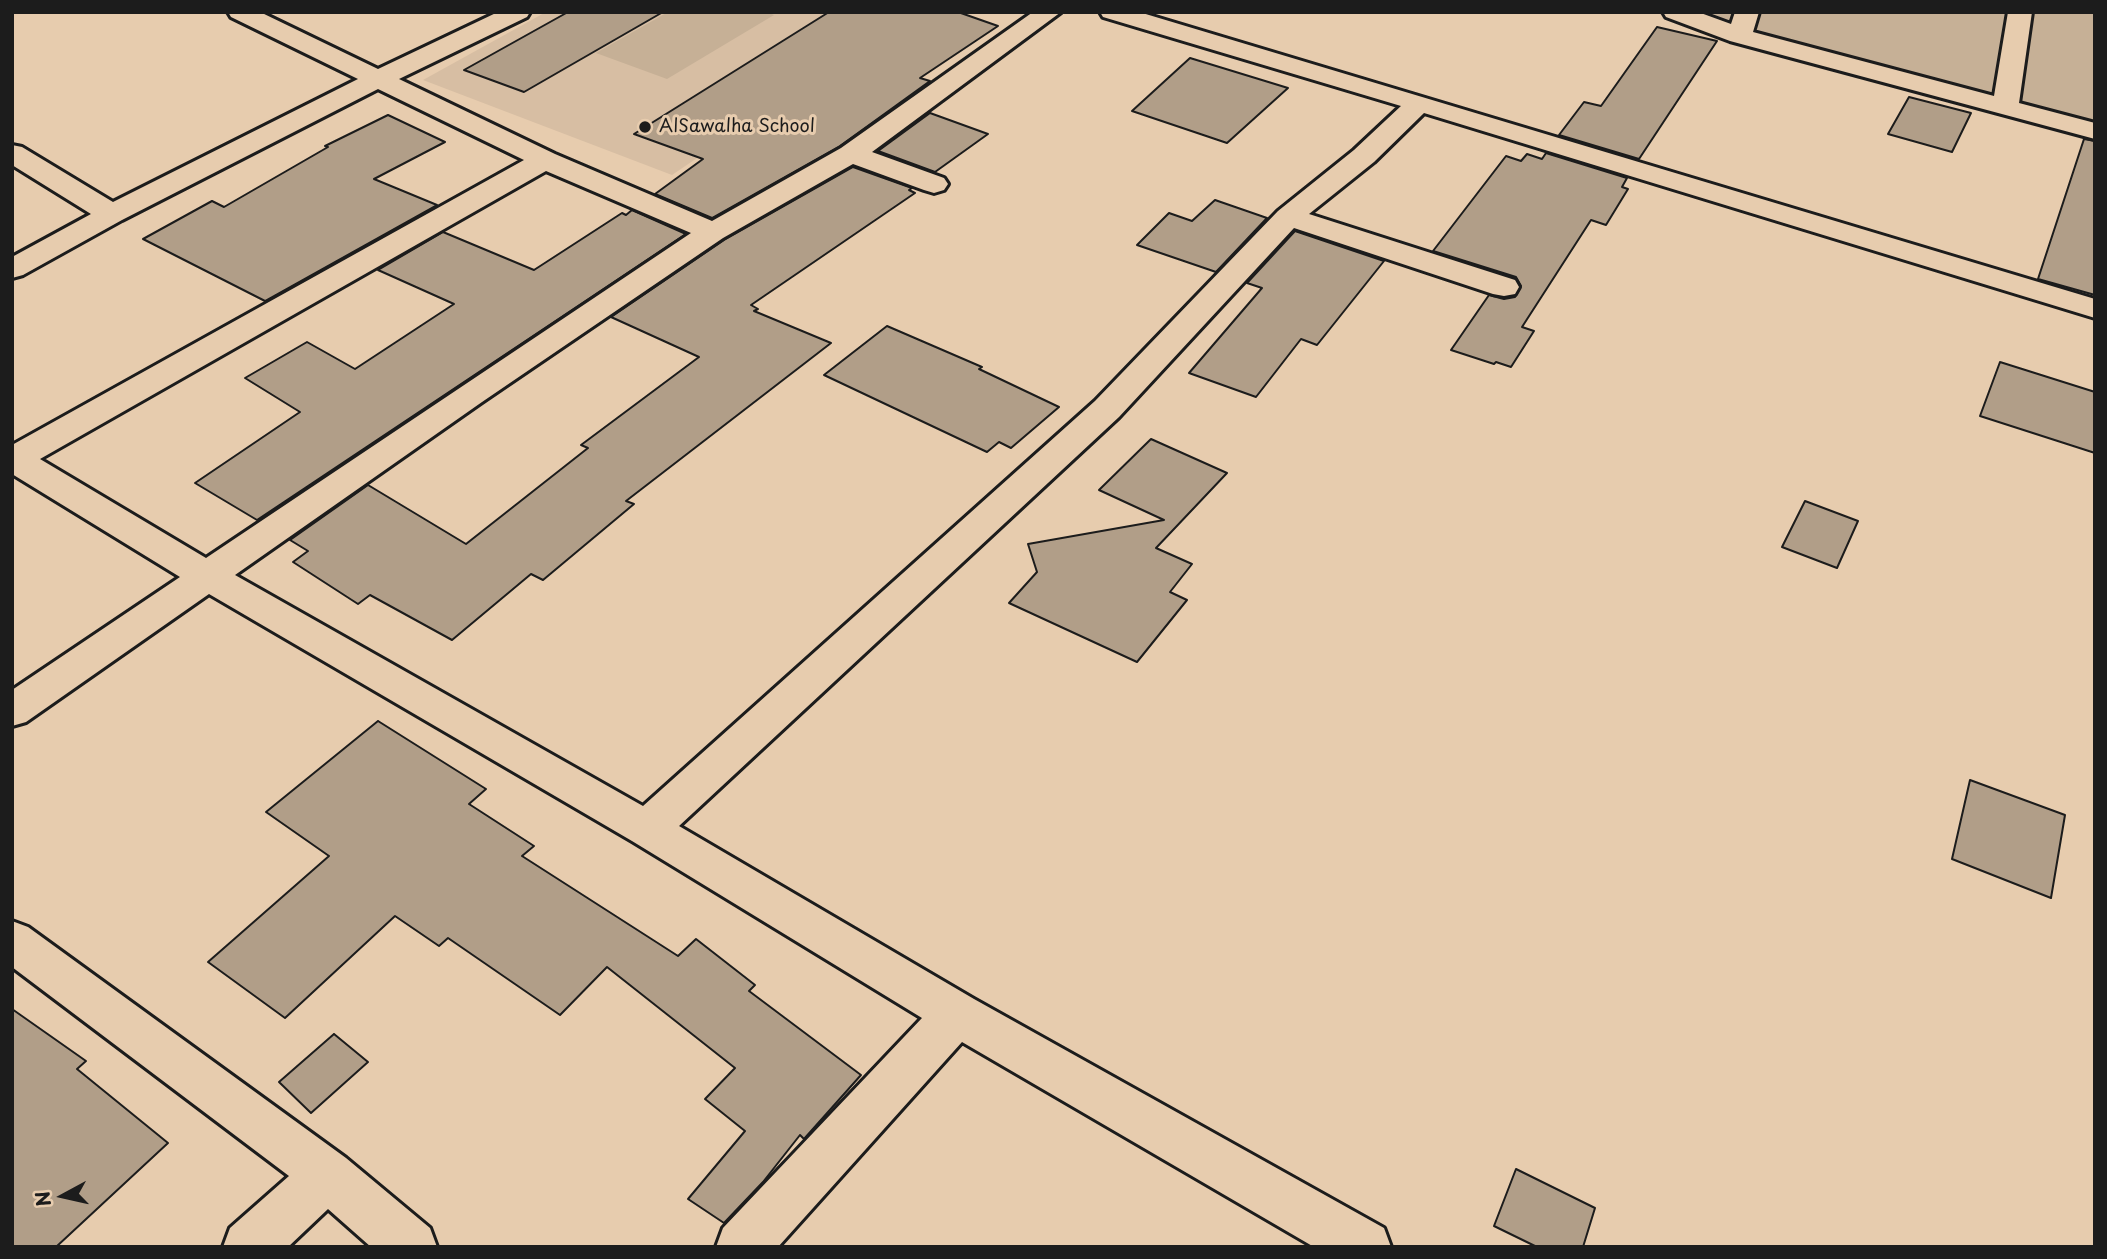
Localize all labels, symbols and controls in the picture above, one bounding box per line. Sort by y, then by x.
place label: AlSawalha School [659,116,815,138]
marker: AlSawalha School [637,119,653,135]
north arrow [28,1161,98,1231]
text: N [27,1190,57,1208]

